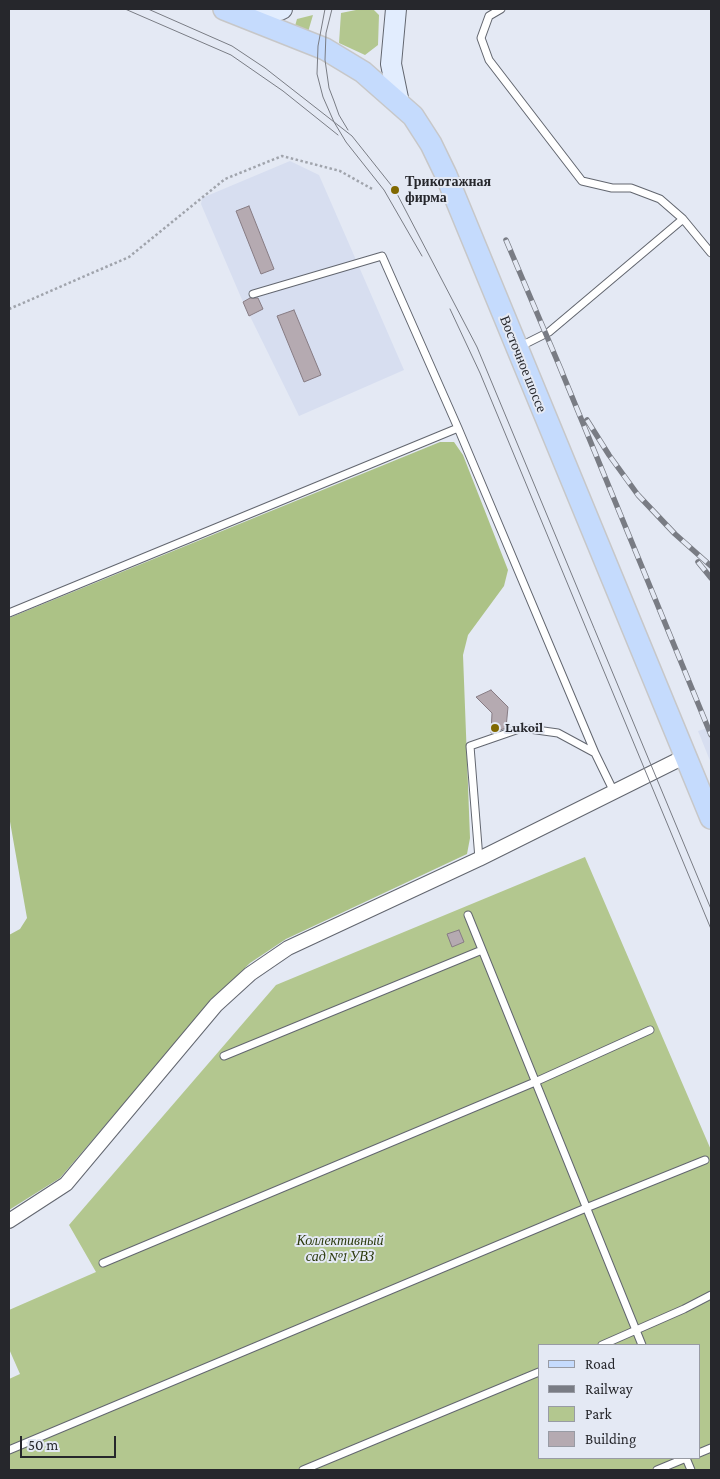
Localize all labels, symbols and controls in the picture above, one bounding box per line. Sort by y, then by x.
place label: Трикотажная фирма [405,174,491,206]
marker: Трикотажная фирма [389,184,401,196]
street label: Восточное шоссе [496,313,550,415]
place label: Lukoil [505,720,543,736]
marker: Lukoil [489,722,501,734]
park label: Коллективный сад №1 УВЗ [296,1233,384,1266]
legend [538,1344,700,1459]
text: Road [585,1356,615,1372]
text: Railway [585,1381,633,1397]
text: Park [585,1406,612,1422]
scale bar [22,1426,119,1458]
text: Building [585,1431,636,1447]
text: 50 m [28,1437,58,1453]

